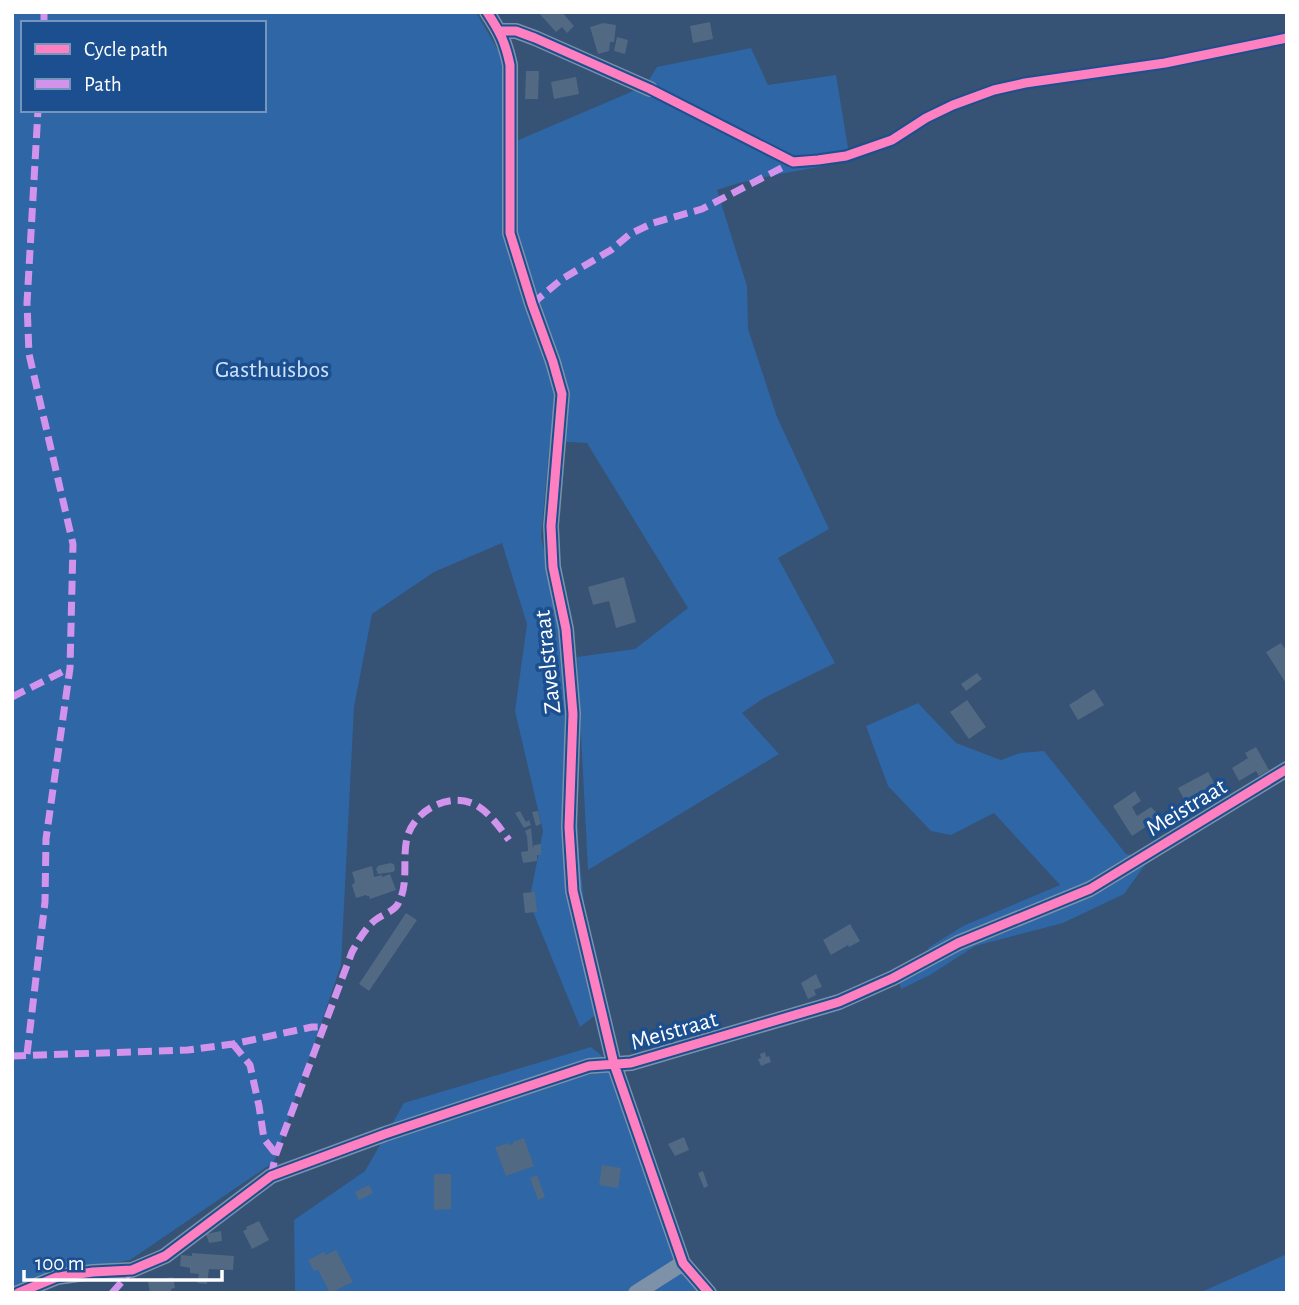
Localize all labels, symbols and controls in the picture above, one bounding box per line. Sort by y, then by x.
legend [21,21,266,112]
text: Cycle path [84,39,168,60]
text: Path [84,74,122,95]
park label: Gasthuisbos [215,358,329,382]
street label: Zavelstraat [531,609,565,715]
street label: Meistraat [1142,774,1231,841]
street label: Meistraat [628,1007,721,1055]
scale bar [24,1238,222,1282]
text: 100 m [35,1253,85,1274]

